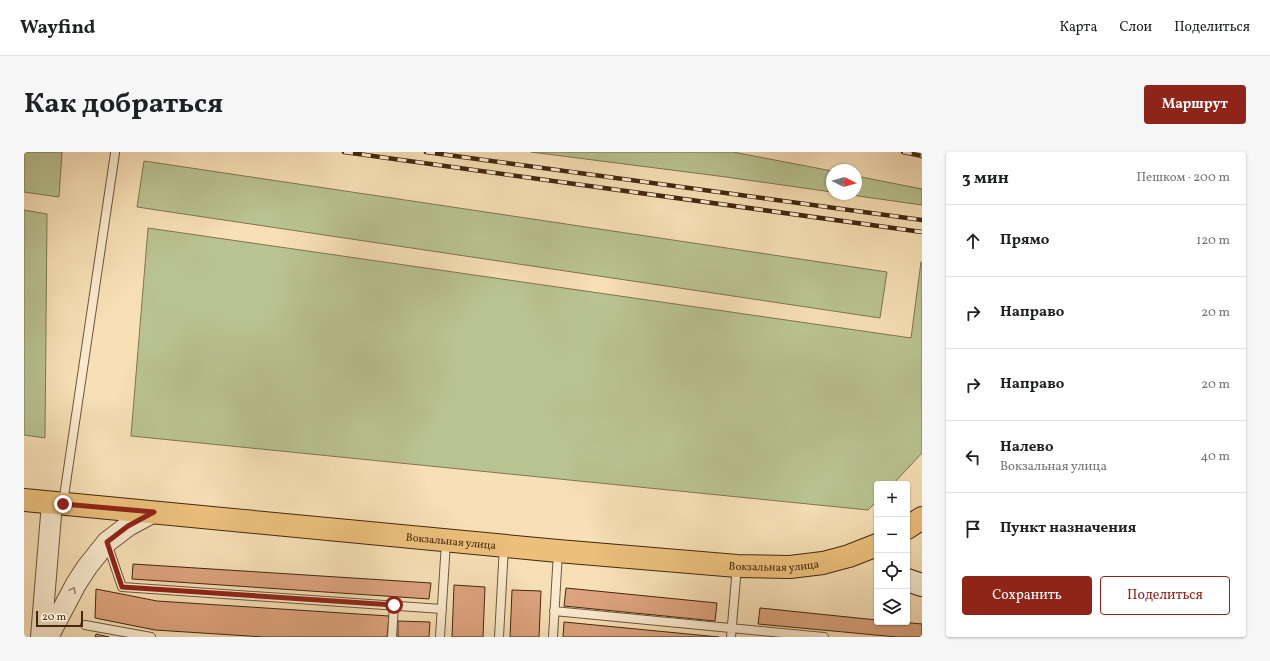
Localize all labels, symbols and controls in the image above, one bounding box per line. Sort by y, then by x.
text: Wayfind [20,15,95,41]
text: Карта [1059,18,1097,37]
text: Слои [1119,18,1152,37]
text: Поделиться [1174,18,1250,37]
text: Как добраться [24,85,223,124]
button: Маршрут [1144,85,1246,124]
north arrow [826,164,862,200]
text: 3 мин [962,167,1009,190]
text: Пешком · 200 m [1136,169,1230,187]
icon: ahead [962,230,984,252]
text: Прямо [1000,230,1049,251]
text: 120 m [1196,232,1230,250]
icon: right [962,302,984,324]
text: Направо [1000,302,1064,323]
text: 20 m [1201,304,1230,322]
icon: right [962,374,984,396]
text: Направо [1000,374,1064,395]
text: 20 m [1201,376,1230,394]
text: Налево [1000,437,1054,458]
icon: left [962,446,984,468]
text: 40 m [1201,448,1230,466]
text: Вокзальная улица [1000,458,1107,476]
map controls [874,481,910,625]
button: + [874,481,910,517]
route end [54,495,72,513]
button: − [874,517,910,553]
icon: arrive [962,518,984,540]
text: Пункт назначения [1000,518,1136,539]
street label: Вокзальная улица [405,531,497,554]
button: locate [874,553,910,589]
street label: Вокзальная улица [728,557,821,576]
button: Сохранить [962,576,1092,615]
button: Поделиться [1100,576,1230,615]
one-way arrow [68,587,76,594]
button: layers [874,589,910,625]
route start [385,596,403,614]
scale bar [36,609,83,628]
text: 20 m [42,610,66,625]

